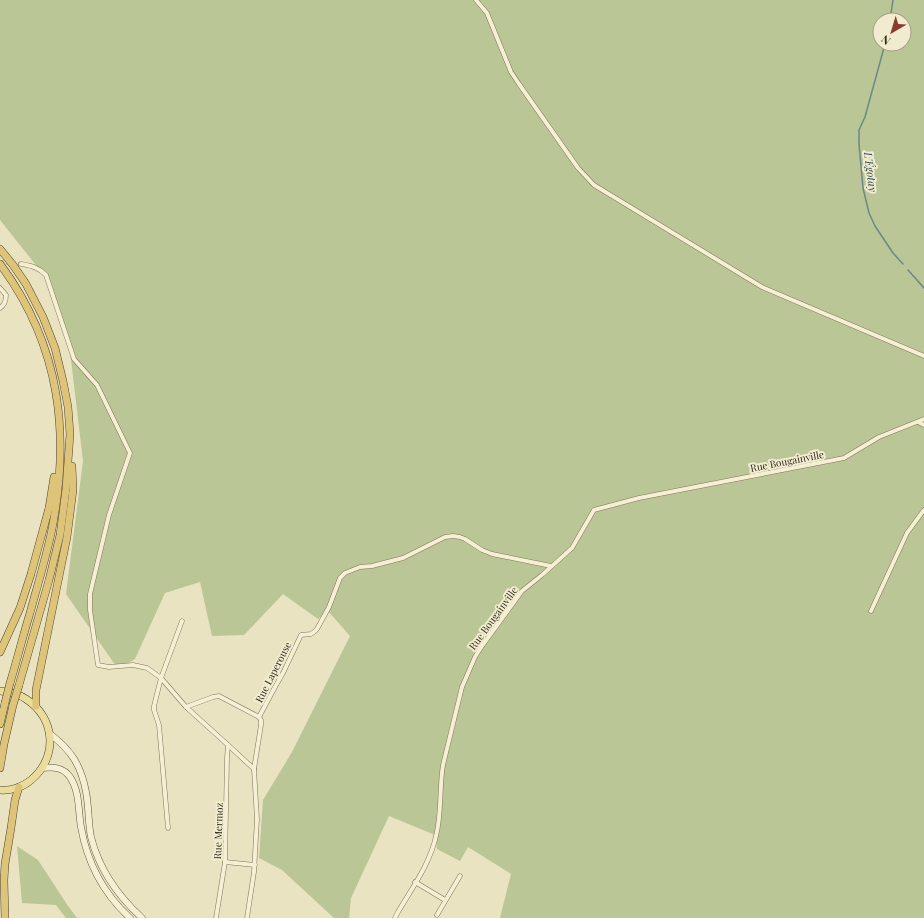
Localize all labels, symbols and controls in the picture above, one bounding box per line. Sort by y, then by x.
north arrow [872,12,912,52]
text: N [878,32,893,49]
water label: L'Égotay [861,150,881,194]
street label: Rue Bougainville [749,447,825,475]
street label: Rue Bougainville [465,584,521,652]
street label: Rue Laperouse [252,639,294,705]
street label: Rue Mermoz [210,802,226,860]

